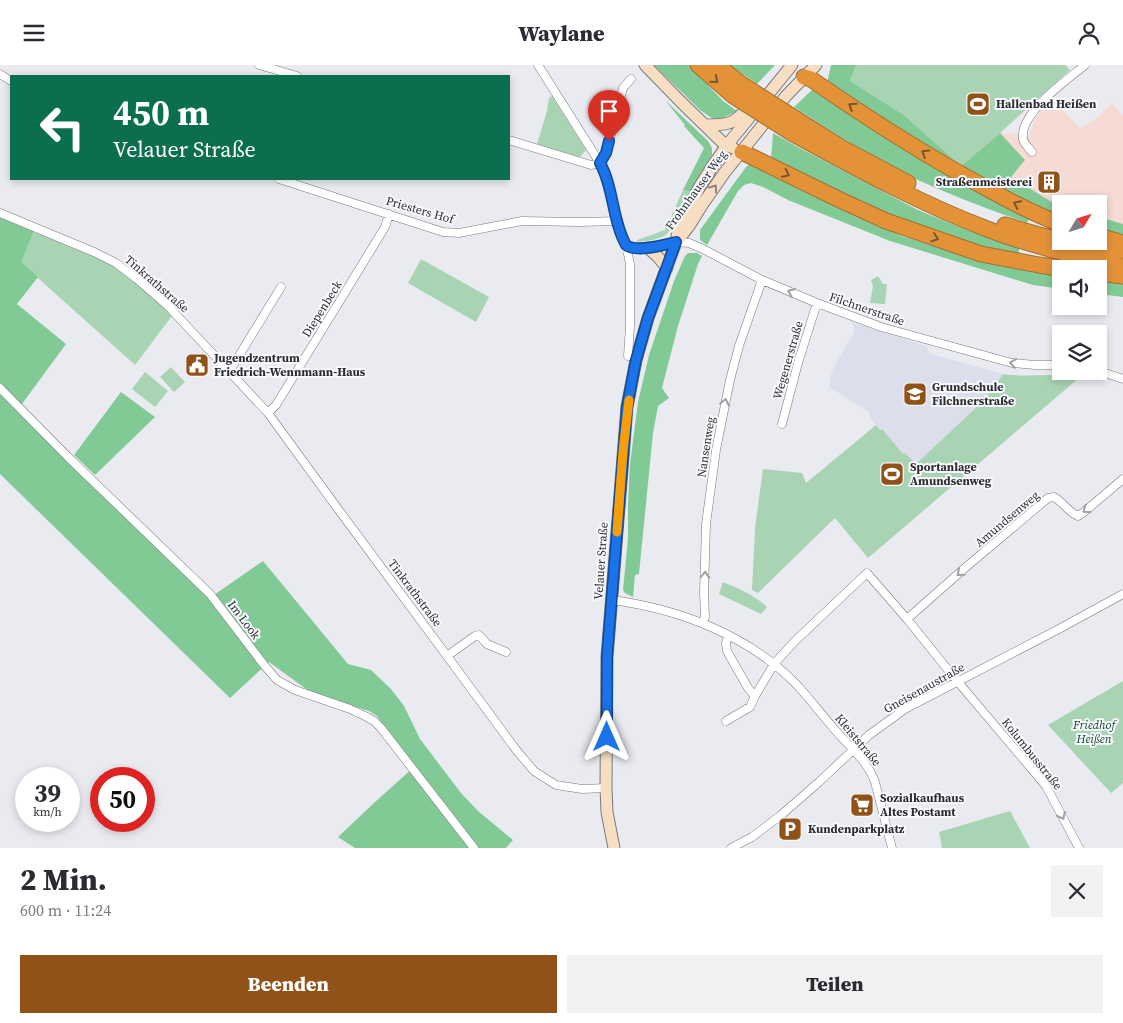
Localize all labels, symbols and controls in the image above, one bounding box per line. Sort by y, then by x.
text: Waylane [518,18,605,48]
icon: menu [20,19,48,47]
icon: person [1075,19,1103,47]
one-way arrow [709,75,718,83]
text: 450 m [113,89,209,137]
pin [588,90,630,141]
sports icon: Hallenbad Heißen [965,91,991,117]
icon: left [30,95,95,160]
place label: Hallenbad Heißen [996,96,1097,112]
icon: arrive [595,97,623,125]
one-way arrow [848,103,857,113]
text: Velauer Straße [113,134,256,164]
street label: Frohnhauser Weg [662,147,730,233]
one-way arrow [922,149,931,159]
one-way arrow [780,168,789,178]
building icon: Straßenmeisterei [1036,169,1062,195]
place label: Straßenmeisterei [936,174,1032,190]
one-way arrow [708,184,717,194]
street label: Priesters Hof [384,193,458,228]
north arrow [1052,195,1108,250]
map controls [1052,195,1107,380]
one-way arrow [1013,200,1022,210]
one-way arrow [930,232,938,242]
street label: Tinkrathstraße [121,252,193,316]
button: sound [1052,260,1107,315]
street label: Diepenbeck [298,277,346,340]
one-way arrow [788,288,796,298]
street label: Filchnerstraße [827,289,907,329]
street label: Wegenerstraße [769,319,807,401]
button: layers [1052,325,1107,380]
place label: Jugendzentrum Friedrich-Wennmann-Haus [213,350,366,380]
public building icon: Jugendzentrum Friedrich-Wennmann-Haus [184,352,210,378]
one-way arrow [1008,358,1017,368]
place label: Grundschule Filchnerstraße [932,379,1014,409]
school or university icon: Grundschule Filchnerstraße [902,381,928,407]
one-way arrow [719,398,730,407]
street label: Nansenweg [693,415,719,479]
place label: Sportanlage Amundsenweg [910,459,992,489]
sports icon: Sportanlage Amundsenweg [879,461,905,487]
street label: Amundsenweg [971,487,1043,551]
one-way arrow [1082,504,1092,513]
street label: Velauer Straße [590,522,612,600]
street label: Tinkrathstraße [384,556,446,630]
one-way arrow [956,567,965,576]
one-way arrow [699,571,710,579]
street label: Im Look [224,597,264,643]
street label: Gneisenaustraße [881,659,967,717]
position arrow [580,710,632,762]
street label: Kleiststraße [831,710,885,770]
street label: Kolumbusstraße [998,715,1066,793]
park label: Friedhof Heißen [1072,717,1117,747]
speed limit sign: 50 [90,767,155,832]
text: 39 [34,776,61,810]
place label: Sozialkaufhaus Altes Postamt [880,790,965,820]
supermarket icon: Sozialkaufhaus Altes Postamt [849,792,875,818]
text: km/h [33,804,62,820]
one-way arrow [1056,811,1066,820]
parking icon: Kundenparkplatz [777,816,803,842]
place label: Kundenparkplatz [808,821,905,837]
text: 2 Min. [20,859,107,900]
button: close [1051,865,1103,917]
text: 600 m · 11:24 [20,899,111,921]
button: Beenden [20,955,557,1013]
button: Teilen [567,955,1103,1013]

